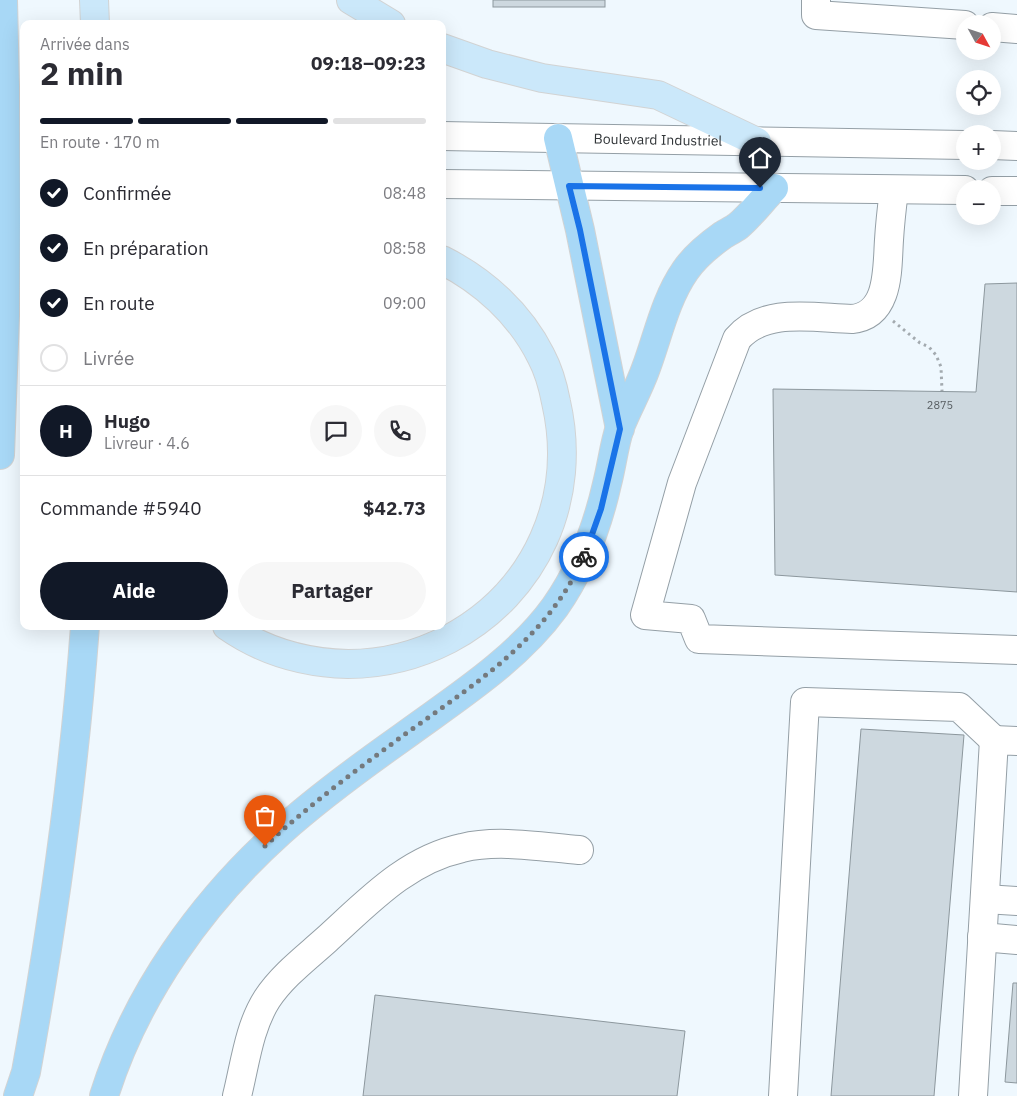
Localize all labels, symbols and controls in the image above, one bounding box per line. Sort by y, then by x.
north arrow [956,15,1001,60]
map controls [956,15,1001,225]
text: Arrivée dans [40,34,130,54]
text: 09:18–09:23 [311,51,426,75]
text: 2 min [40,52,124,94]
button: locate [956,70,1001,115]
button: + [956,125,1001,170]
street label: Boulevard Industriel [594,130,723,150]
text: En route · 170 m [40,132,160,152]
pin [739,137,781,188]
icon: home [746,144,774,172]
icon: check [40,179,68,207]
button: − [956,180,1001,225]
text: Confirmée [83,181,171,205]
text: 08:48 [383,183,426,203]
icon: check [40,234,68,262]
text: En préparation [83,236,209,260]
text: 08:58 [383,238,426,258]
icon: check [40,289,68,317]
text: En route [83,291,155,315]
text: 09:00 [383,293,426,313]
text: Livrée [83,346,134,370]
house number: 2875 [927,398,953,412]
button: chat [310,405,362,457]
button: phone [374,405,426,457]
text: Hugo [104,409,150,433]
text: H [59,419,73,443]
text: Livreur · 4.6 [104,433,190,453]
text: Commande #5940 [40,496,202,520]
text: $42.73 [363,496,426,520]
courier [559,532,609,582]
icon: bike [570,543,598,571]
button: Aide [40,562,228,620]
button: Partager [238,562,426,620]
pin [244,795,286,846]
icon: bag [251,802,279,830]

